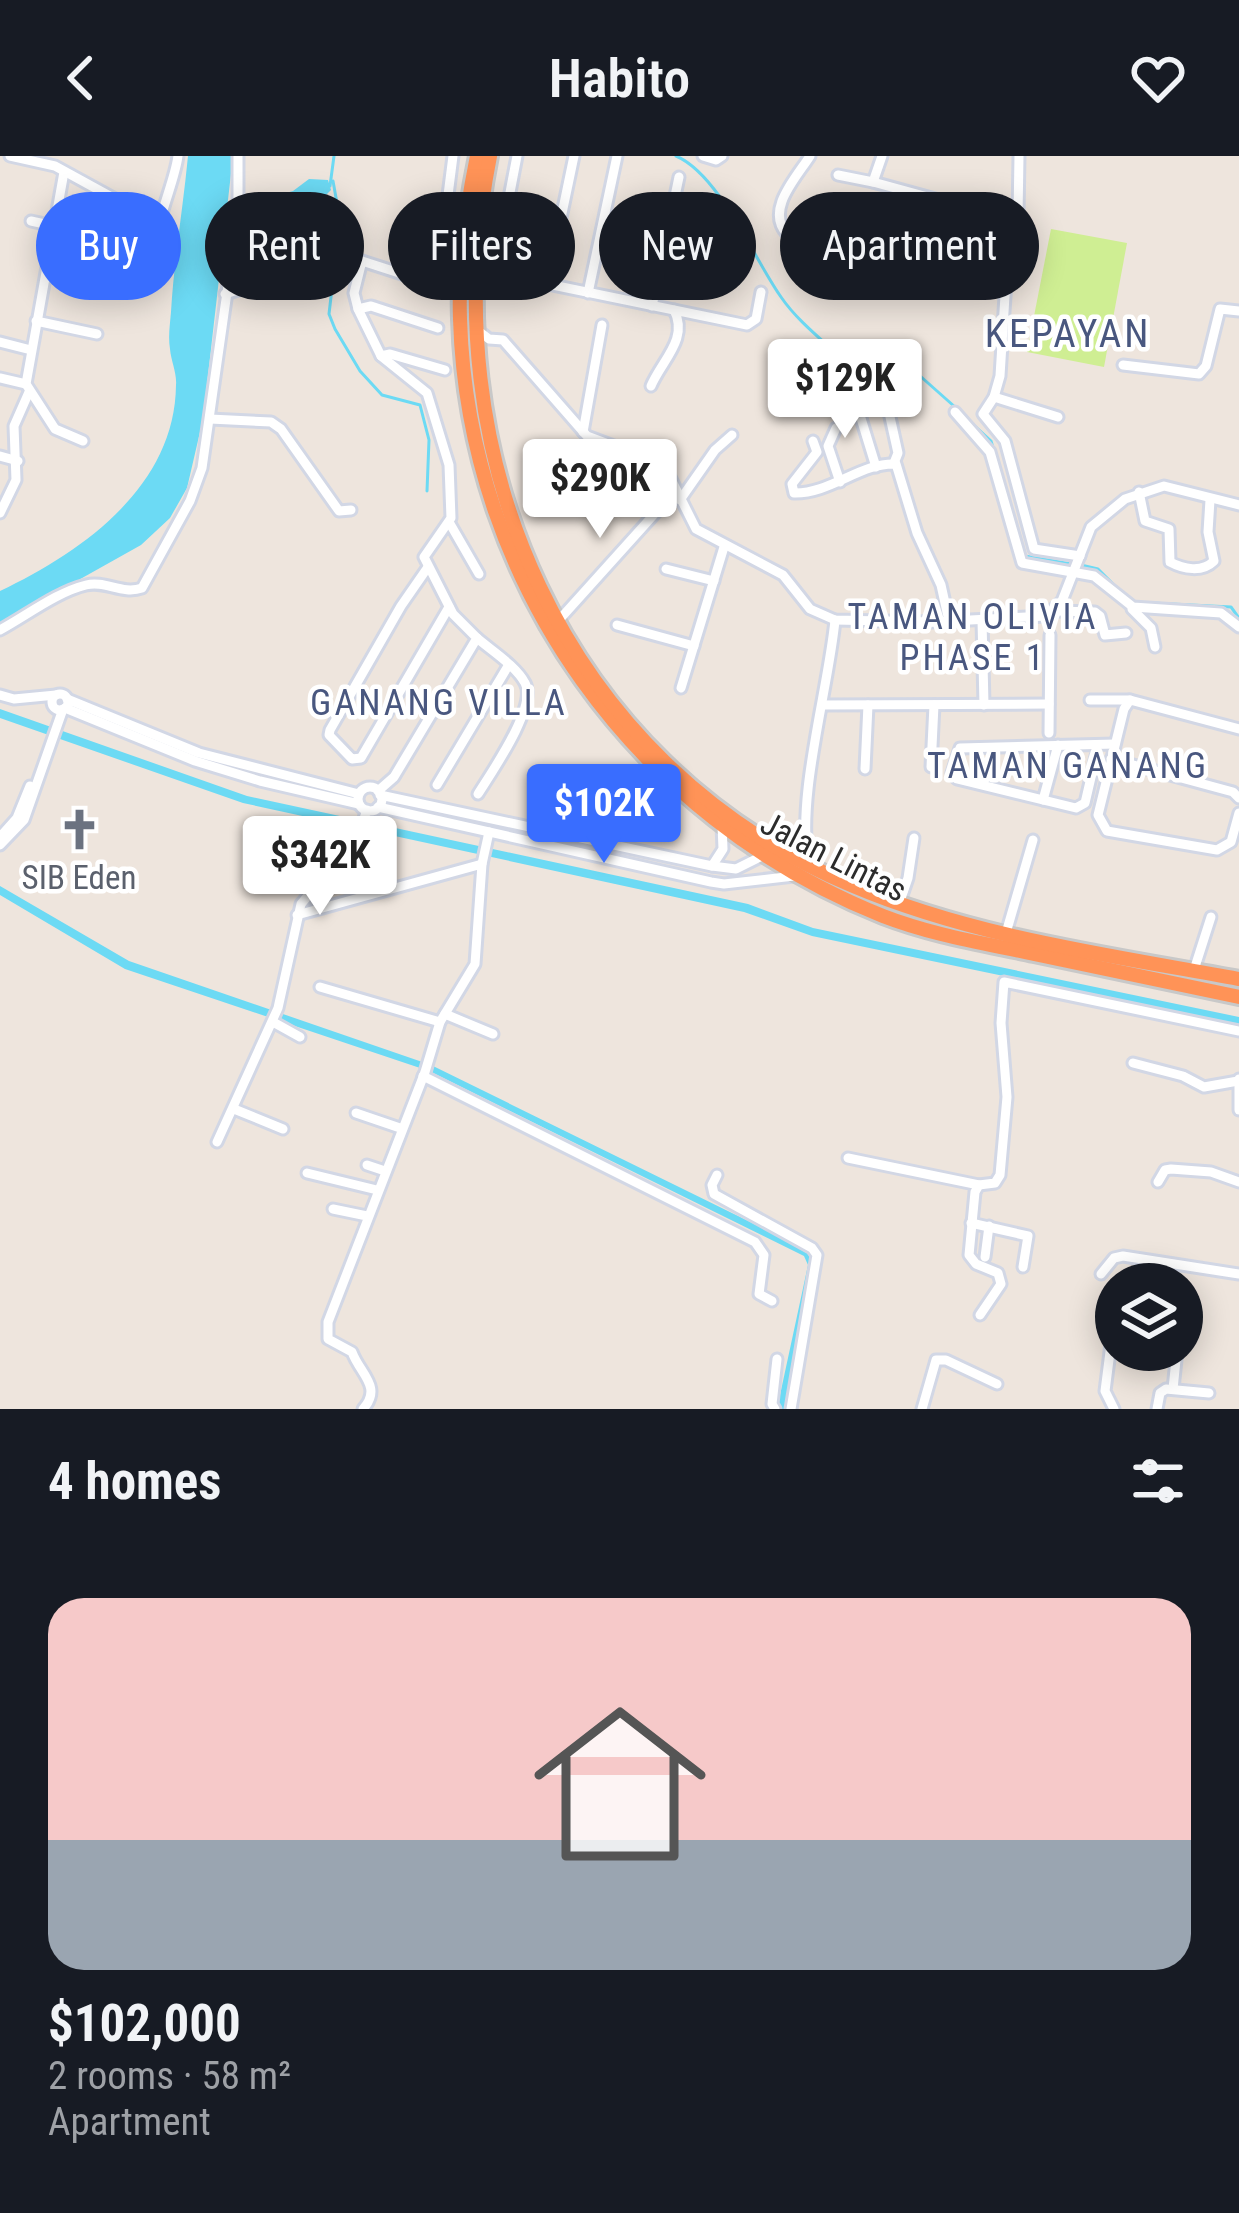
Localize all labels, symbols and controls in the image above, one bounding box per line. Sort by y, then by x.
icon: back [48,45,114,111]
icon: heart [1125,45,1191,111]
text: Habito [549,47,690,110]
chip: Buy [36,192,181,300]
chip: Rent [205,192,364,300]
chip: Filters [388,192,575,300]
chip: New [599,192,756,300]
chip: Apartment [780,192,1039,300]
district label: KEPAYAN [985,311,1151,357]
pin: $129K [761,339,929,441]
text: $129K [795,355,895,401]
pin: $290K [516,439,684,541]
text: $290K [550,455,650,501]
district label: TAMAN OLIVIA PHASE 1 [848,596,1098,679]
district label: GANANG VILLA [310,682,568,724]
district label: TAMAN GANANG [927,745,1209,787]
pin: $102K [520,764,688,866]
text: $102K [554,780,654,826]
street label: Jalan Lintas [754,803,913,910]
church icon: SIB Eden [56,806,102,852]
pin: $342K [236,816,404,918]
text: $342K [270,832,370,878]
place label: SIB Eden [22,858,136,897]
map controls [1095,1263,1203,1371]
button: layers [1095,1263,1203,1371]
icon: filters [1125,1448,1191,1514]
text: 4 homes [48,1452,221,1511]
icon: home [512,1676,728,1892]
text: $102,000 [48,1994,241,2053]
text: 2 rooms · 58 m² [48,2053,291,2099]
text: Apartment [48,2099,211,2145]

